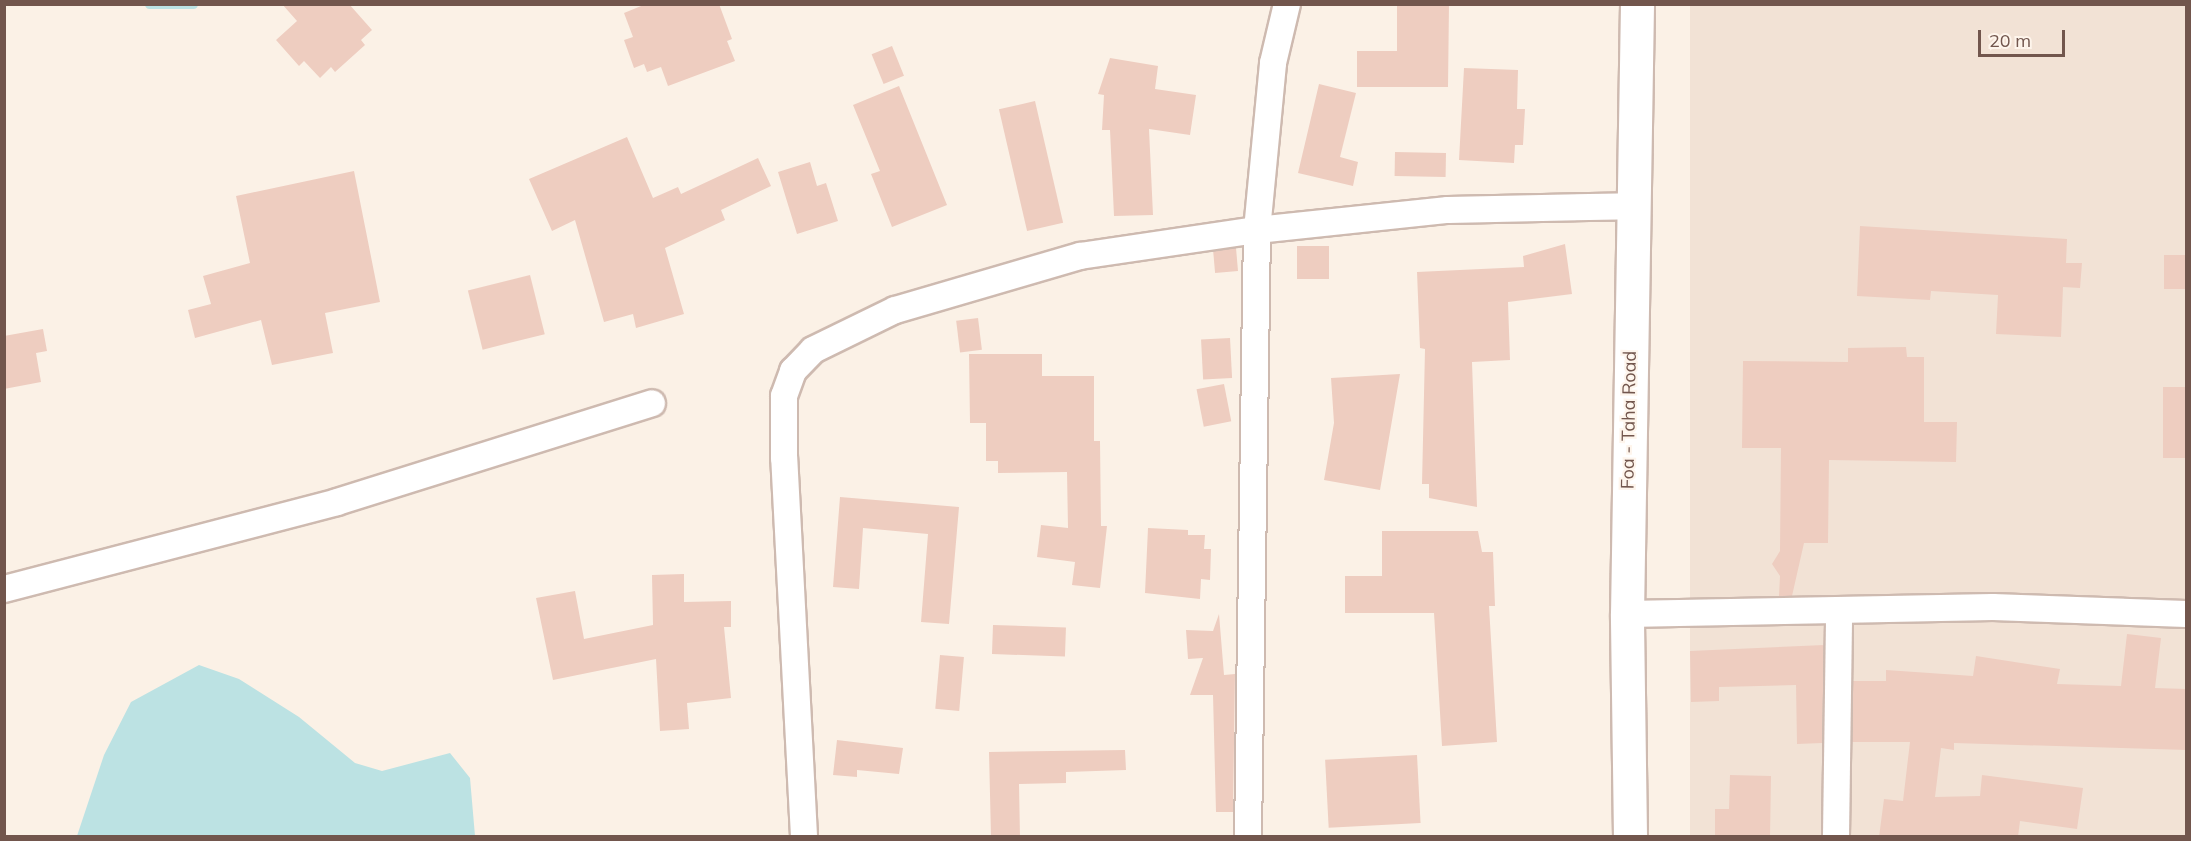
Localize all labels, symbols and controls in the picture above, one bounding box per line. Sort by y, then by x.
scale bar [1981,18,2068,56]
text: 20 m [1989,29,2031,52]
street label: Foa - Taha Road [1617,351,1641,489]

